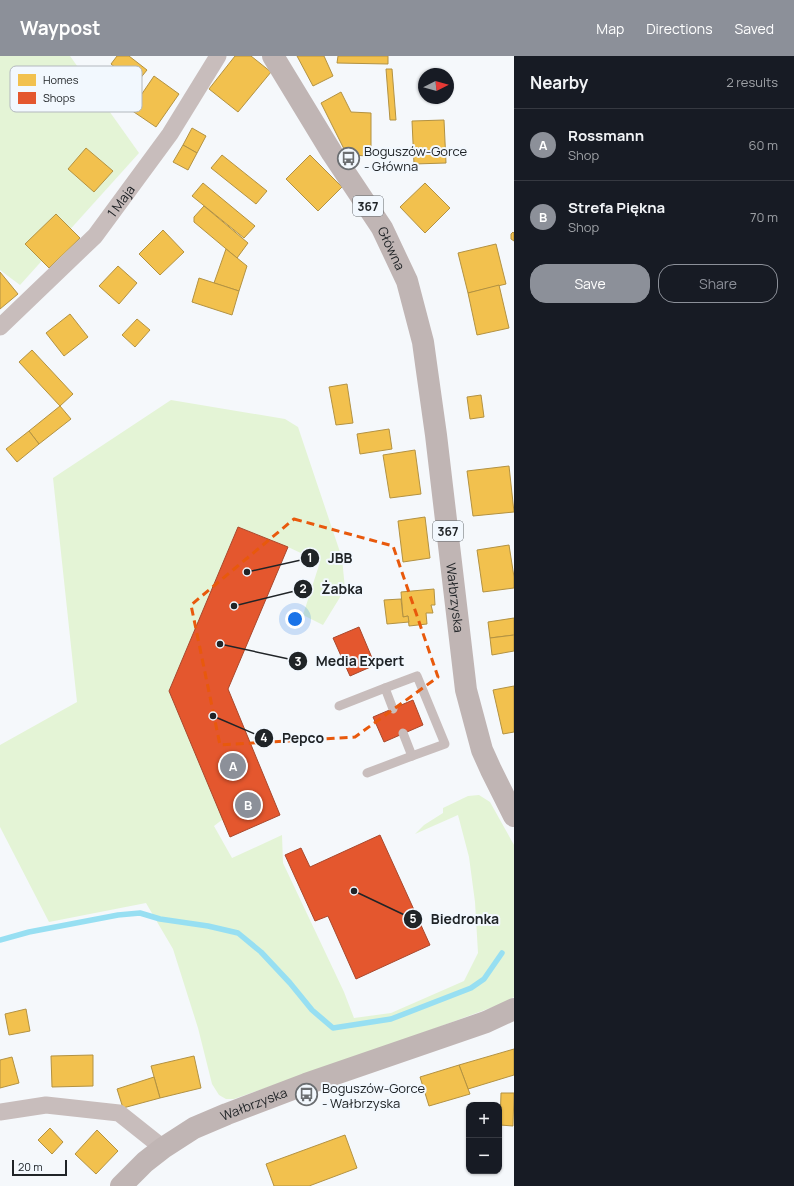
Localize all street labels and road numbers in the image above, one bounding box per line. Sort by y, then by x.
street label: 1 Maja [103,181,139,221]
road number: 367 [353,196,383,216]
street label: Główna [374,223,410,273]
road number: 367 [433,521,463,541]
street label: Wałbrzyska [442,562,468,634]
street label: Wałbrzyska [217,1083,290,1125]

